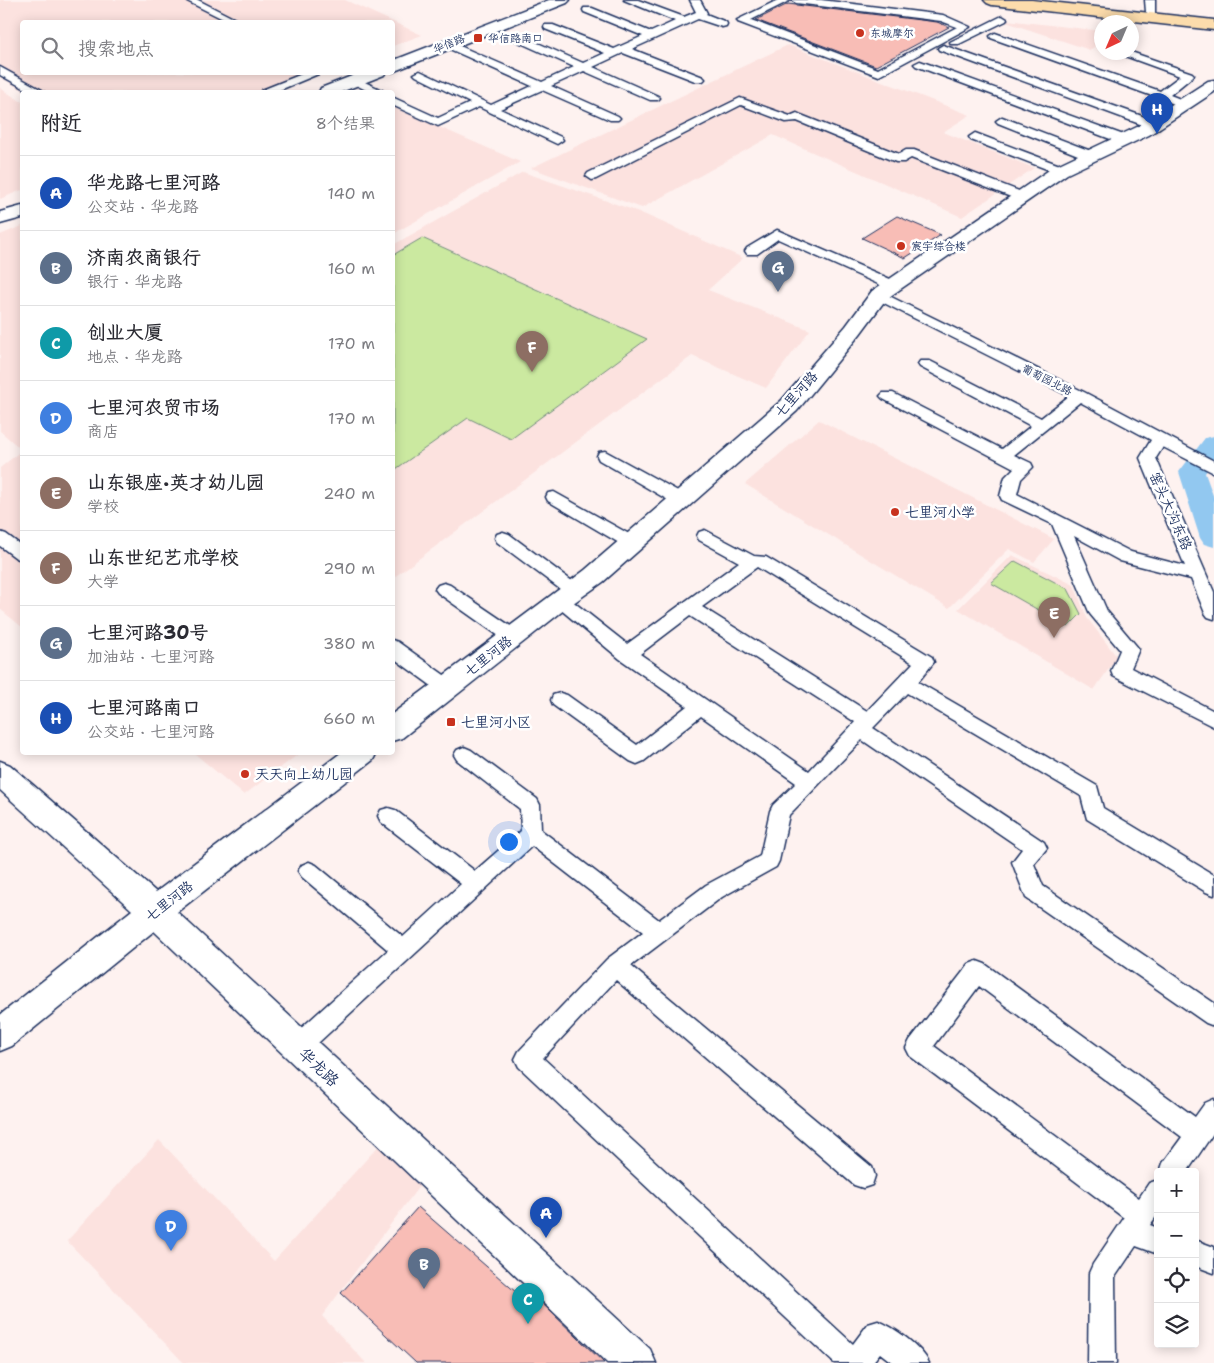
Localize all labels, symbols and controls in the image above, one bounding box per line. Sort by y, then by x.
north arrow [1094,15,1139,60]
search box [20,20,395,75]
place label: 东城摩尔 [870,26,914,41]
marker: 东城摩尔 [854,27,866,39]
street label: 华信路 [431,31,467,57]
place label: 华信路南口 [488,31,543,46]
marker: 华信路南口 [472,32,484,44]
icon: search [38,34,66,62]
text: 搜索地点 [78,36,154,61]
pin: H [1141,93,1173,134]
text: 附近 [40,109,82,137]
text: 8个结果 [316,113,375,134]
text: 华龙路七里河路 [87,170,220,195]
text: A [50,183,62,204]
text: 140 m [328,183,375,204]
text: 公交站 · 华龙路 [87,196,198,217]
place label: 宸宇综合楼 [911,239,966,254]
marker: 宸宇综合楼 [895,240,907,252]
text: 济南农商银行 [87,245,201,270]
pin: G [762,251,794,292]
text: B [51,258,61,279]
text: 160 m [328,258,375,279]
text: 银行 · 华龙路 [87,271,182,292]
text: 创业大厦 [87,320,163,345]
pin: F [516,331,548,372]
text: C [51,333,61,354]
text: 170 m [328,333,375,354]
text: 地点 · 华龙路 [87,346,182,367]
street label: 葡萄园北路 [1019,361,1075,399]
street label: 七里河路 [771,367,821,421]
text: 七里河农贸市场 [87,395,220,420]
text: D [50,408,62,429]
text: 170 m [328,408,375,429]
text: 商店 [87,421,119,442]
street label: 窑头大沟东路 [1146,469,1196,553]
text: 山东银座·英才幼儿园 [87,470,265,495]
text: E [51,483,61,504]
text: 240 m [323,483,375,504]
text: 学校 [87,496,119,517]
place label: 七里河小学 [905,503,975,521]
marker: 七里河小学 [889,506,901,518]
text: 山东世纪艺术学校 [87,545,239,570]
text: F [51,558,61,579]
text: 290 m [323,558,375,579]
text: 大学 [87,571,119,592]
pin: E [1038,597,1070,638]
text: 七里河路30号 [87,620,209,645]
street label: 七里河路 [460,632,516,680]
text: G [50,633,62,654]
text: 380 m [323,633,375,654]
text: 加油站 · 七里河路 [87,646,214,667]
text: 七里河路南口 [87,695,201,720]
text: H [50,708,62,729]
text: 660 m [323,708,375,729]
place label: 七里河小区 [461,713,531,731]
marker: 七里河小区 [445,716,457,728]
text: 公交站 · 七里河路 [87,721,214,742]
place label: 天天向上幼儿园 [255,765,353,783]
marker: 天天向上幼儿园 [239,768,251,780]
your location [496,829,522,855]
street label: 七里河路 [141,877,197,925]
street label: 华龙路 [294,1043,344,1091]
map controls [1154,1168,1199,1348]
button: + [1154,1168,1199,1213]
pin: A [530,1197,562,1238]
pin: D [155,1210,187,1251]
button: − [1154,1213,1199,1258]
pin: B [408,1248,440,1289]
button: locate [1154,1258,1199,1303]
pin: C [512,1283,544,1324]
button: layers [1154,1303,1199,1348]

